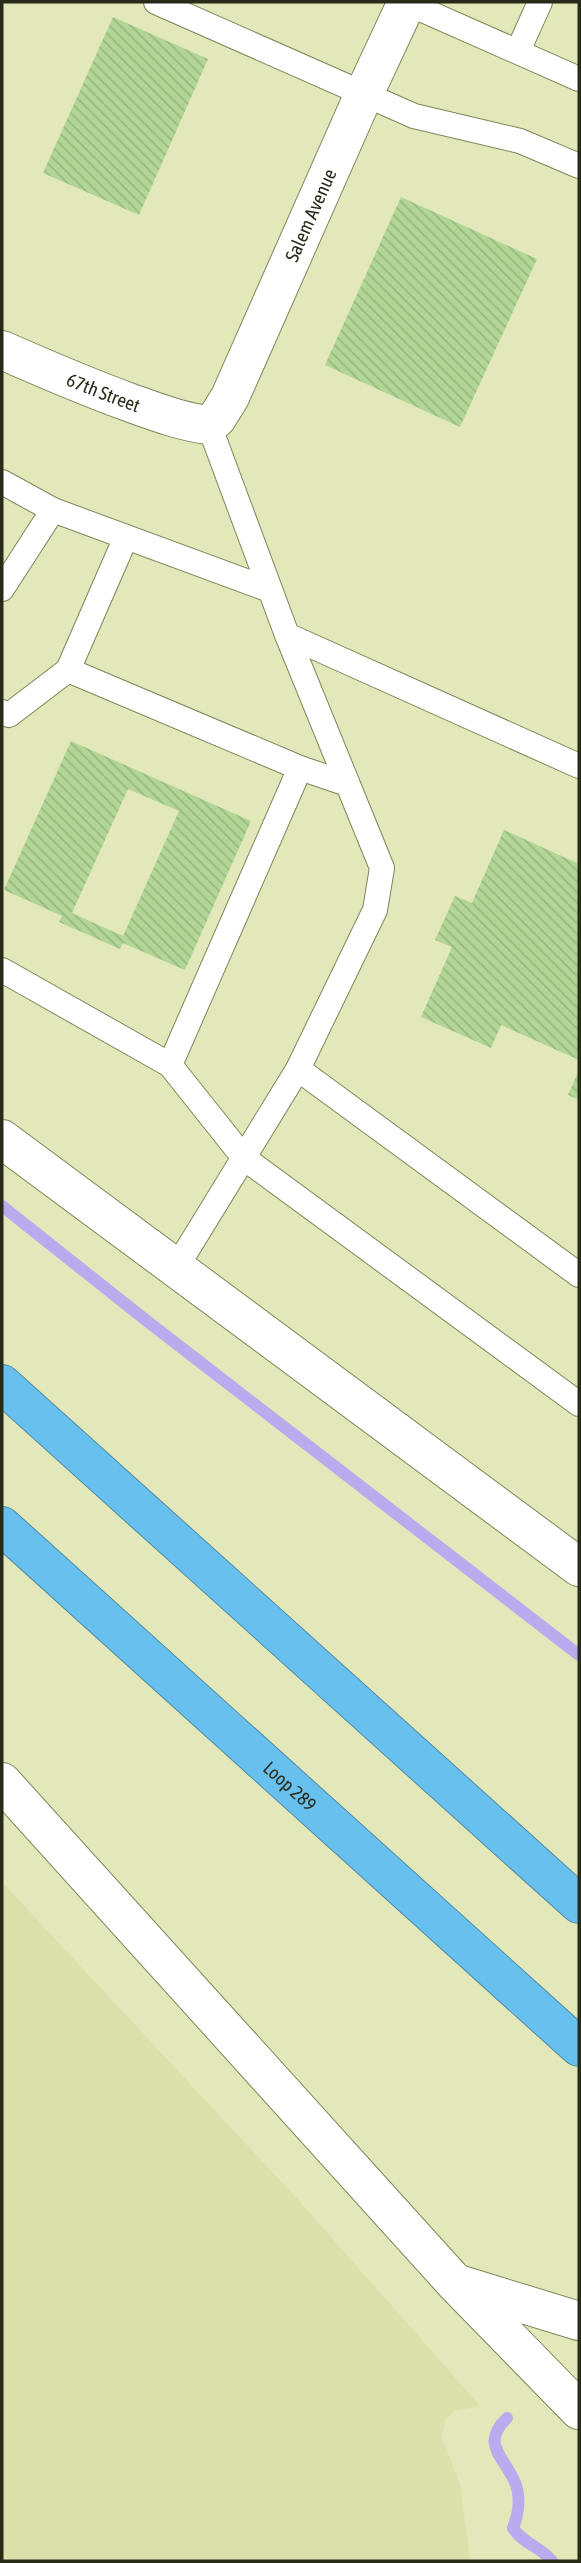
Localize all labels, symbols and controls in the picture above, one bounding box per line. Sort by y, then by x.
street label: Salem Avenue [280,165,341,265]
street label: 67th Street [64,368,143,416]
street label: Loop 289 [259,1757,321,1816]

